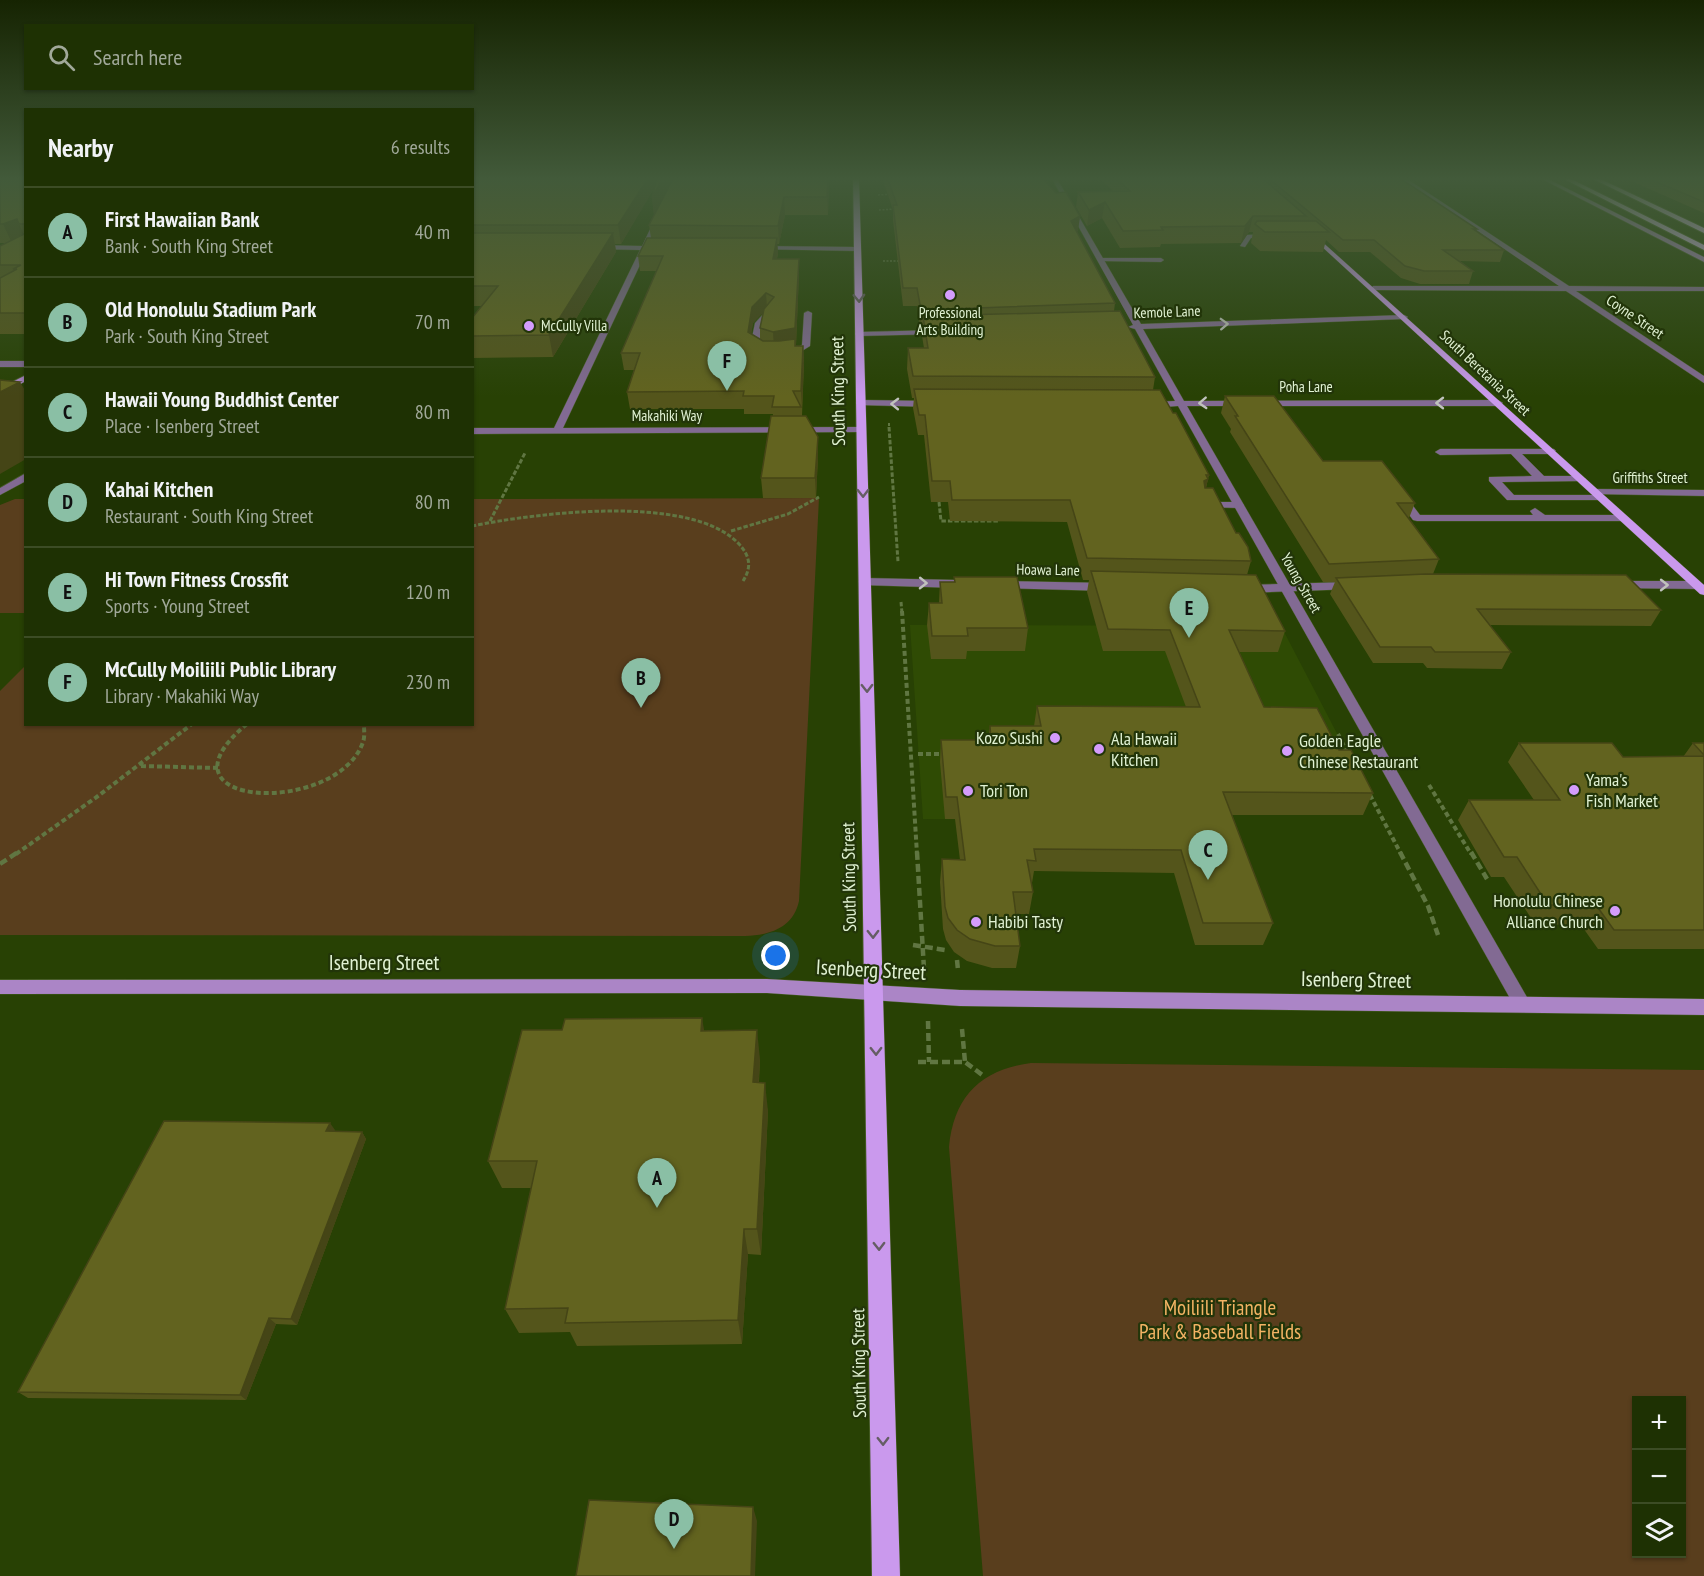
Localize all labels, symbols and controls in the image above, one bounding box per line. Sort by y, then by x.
search box [24,24,474,90]
icon: search [45,41,78,74]
text: Search here [93,43,182,71]
text: Nearby [48,131,113,164]
text: 6 results [391,134,450,160]
text: First Hawaiian Bank [105,205,259,233]
text: A [62,219,73,245]
text: 40 m [415,219,450,245]
text: Bank · South King Street [105,233,273,259]
marker: Professional Arts Building [943,288,957,302]
street label: Coyne Street [1603,290,1668,343]
one-way arrow [852,293,865,302]
text: Old Honolulu Stadium Park [105,295,316,323]
street label: Kemole Lane [1133,301,1201,322]
place label: Professional Arts Building [916,303,984,339]
text: B [63,309,72,335]
text: 70 m [415,309,450,335]
place label: McCully Villa [541,316,607,335]
one-way arrow [1219,317,1228,330]
marker: McCully Villa [522,319,536,333]
text: Park · South King Street [105,323,269,349]
street label: South Beretania Street [1436,326,1535,420]
street label: South King Street [825,336,850,446]
pin: F [708,342,746,391]
street label: Poha Lane [1279,377,1333,396]
text: Hawaii Young Buddhist Center [105,385,339,413]
one-way arrow [1198,396,1207,409]
one-way arrow [1435,397,1444,409]
one-way arrow [891,398,900,410]
text: C [63,399,72,425]
text: 80 m [415,399,450,425]
street label: Makahiki Way [632,406,703,425]
text: Place · Isenberg Street [105,413,260,439]
street label: Griffiths Street [1612,468,1688,487]
text: Kahai Kitchen [105,475,213,503]
one-way arrow [857,488,869,497]
text: D [62,489,73,515]
text: 80 m [415,489,450,515]
text: Restaurant · South King Street [105,503,313,529]
street label: Young Street [1277,549,1326,616]
street label: Hoawa Lane [1016,559,1080,580]
text: Hi Town Fitness Crossfit [105,565,288,593]
one-way arrow [919,577,928,589]
text: E [63,579,72,605]
text: 120 m [406,579,450,605]
one-way arrow [1660,579,1669,591]
pin: E [1170,588,1208,638]
text: Sports · Young Street [105,593,249,619]
text: McCully Moiliili Public Library [105,655,336,683]
pin: B [622,658,660,708]
text: F [63,669,72,695]
text: 230 m [406,669,450,695]
text: Library · Makahiki Way [105,683,259,709]
one-way arrow [861,683,873,692]
place label: Kozo Sushi [976,726,1043,749]
place label: Ala Hawaii Kitchen [1111,727,1177,771]
place label: Golden Eagle Chinese Restaurant [1299,729,1418,773]
marker: Kozo Sushi [1048,731,1062,745]
marker: Ala Hawaii Kitchen [1092,742,1106,756]
marker: Golden Eagle Chinese Restaurant [1280,744,1294,758]
place label: Yama's Fish Market [1586,768,1658,812]
place label: Tori Ton [980,779,1028,802]
marker: Yama's Fish Market [1567,783,1581,797]
marker: Tori Ton [961,784,975,798]
street label: South King Street [836,822,861,932]
pin: C [1188,830,1228,880]
place label: Honolulu Chinese Alliance Church [1493,889,1603,933]
marker: Honolulu Chinese Alliance Church [1608,904,1622,918]
place label: Habibi Tasty [988,910,1063,933]
marker: Habibi Tasty [969,915,983,929]
one-way arrow [867,930,879,939]
your location [761,941,790,970]
street label: Isenberg Street [329,949,439,976]
street label: Isenberg Street [815,953,927,986]
street label: Isenberg Street [1301,965,1412,994]
one-way arrow [870,1047,882,1056]
pin: A [638,1158,676,1208]
one-way arrow [873,1242,886,1251]
park label: Moiliili Triangle Park & Baseball Fields [1139,1294,1301,1345]
street label: South King Street [846,1308,871,1418]
map controls [1632,1396,1686,1558]
button: + [1632,1396,1686,1450]
one-way arrow [877,1437,889,1446]
button: − [1632,1450,1686,1504]
pin: D [654,1500,694,1549]
button: layers [1632,1504,1686,1558]

